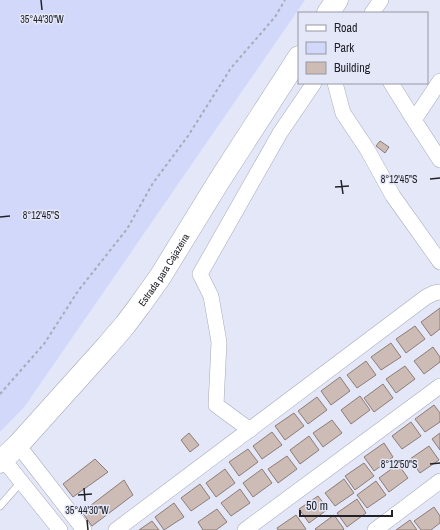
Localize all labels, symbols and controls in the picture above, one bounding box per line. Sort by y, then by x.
legend [298,12,428,84]
text: 35°44'30"W [20,13,64,26]
text: Road [334,20,358,36]
text: Park [334,40,354,56]
text: Building [334,60,371,76]
text: 8°12'45"S [381,173,418,186]
text: 8°12'45"S [23,209,60,222]
street label: Estrada para Cajazeira [135,231,193,309]
text: 8°12'50"S [381,458,418,471]
scale bar [300,492,392,518]
text: 50 m [306,498,328,514]
text: 35°44'30"W [65,504,109,517]

